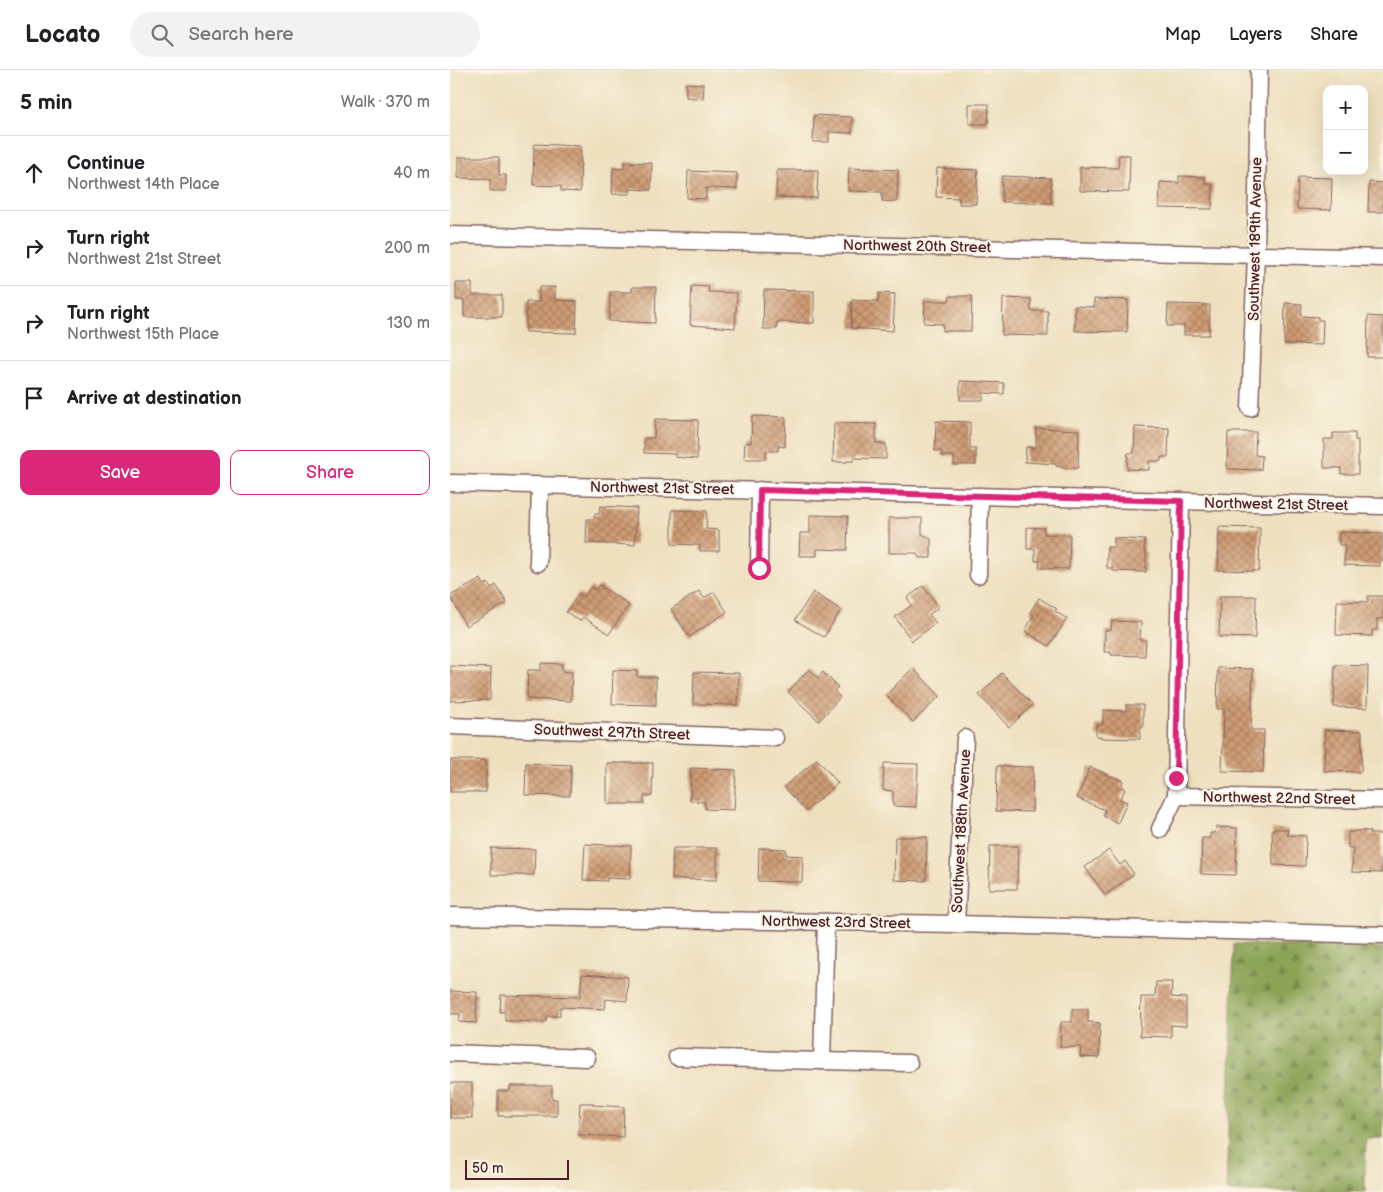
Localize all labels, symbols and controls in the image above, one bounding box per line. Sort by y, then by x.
search box [130,12,480,57]
text: Locato [25,20,100,49]
icon: search [148,21,176,49]
text: Search here [188,23,294,46]
text: Map [1165,24,1201,45]
text: Layers [1229,24,1282,45]
text: Share [1310,24,1358,45]
map controls [1323,85,1368,175]
button: + [1323,85,1368,130]
text: 5 min [20,90,73,115]
text: Walk · 370 m [341,93,430,112]
button: − [1323,130,1368,175]
text: Continue [67,152,145,175]
street label: Southwest 189th Avenue [1245,157,1266,321]
icon: ahead [20,159,48,187]
text: 40 m [393,164,430,183]
text: Northwest 14th Place [67,175,220,194]
text: Turn right [67,227,150,250]
icon: right [20,234,48,262]
street label: Northwest 20th Street [843,236,992,257]
text: 200 m [384,239,430,258]
text: Northwest 21st Street [67,250,221,269]
text: Turn right [67,302,150,325]
icon: right [20,309,48,337]
text: 130 m [387,314,430,333]
text: Northwest 15th Place [67,325,219,344]
icon: arrive [20,384,48,412]
text: Arrive at destination [67,387,242,410]
button: Save [20,450,220,495]
button: Share [230,450,430,495]
street label: Northwest 21st Street [590,478,735,499]
street label: Northwest 21st Street [1204,494,1349,515]
route start [748,557,771,580]
street label: Southwest 297th Street [534,720,691,745]
street label: Southwest 188th Avenue [948,748,975,913]
route end [1165,767,1188,790]
street label: Northwest 22nd Street [1202,788,1356,809]
street label: Northwest 23rd Street [761,912,911,933]
scale bar [465,1157,569,1180]
text: 50 m [472,1160,504,1177]

